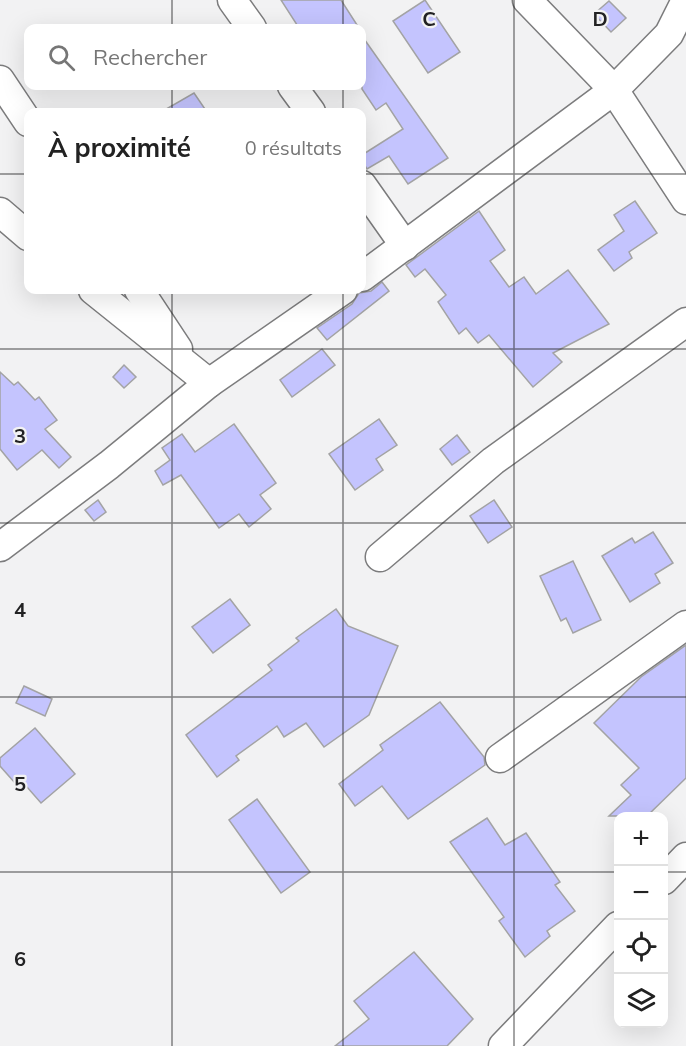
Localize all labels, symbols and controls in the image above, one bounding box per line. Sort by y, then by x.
text: C [422,6,436,31]
text: D [592,6,608,31]
search box [24,24,366,90]
icon: search [45,41,78,74]
text: Rechercher [93,43,207,71]
text: À proximité [48,131,191,164]
text: 0 résultats [245,135,342,160]
text: 3 [14,423,26,448]
text: 4 [14,597,26,622]
text: 5 [14,771,26,796]
map controls [614,812,668,1028]
button: + [614,812,668,866]
button: − [614,866,668,920]
button: locate [614,920,668,974]
text: 6 [14,946,26,971]
button: layers [614,974,668,1028]

